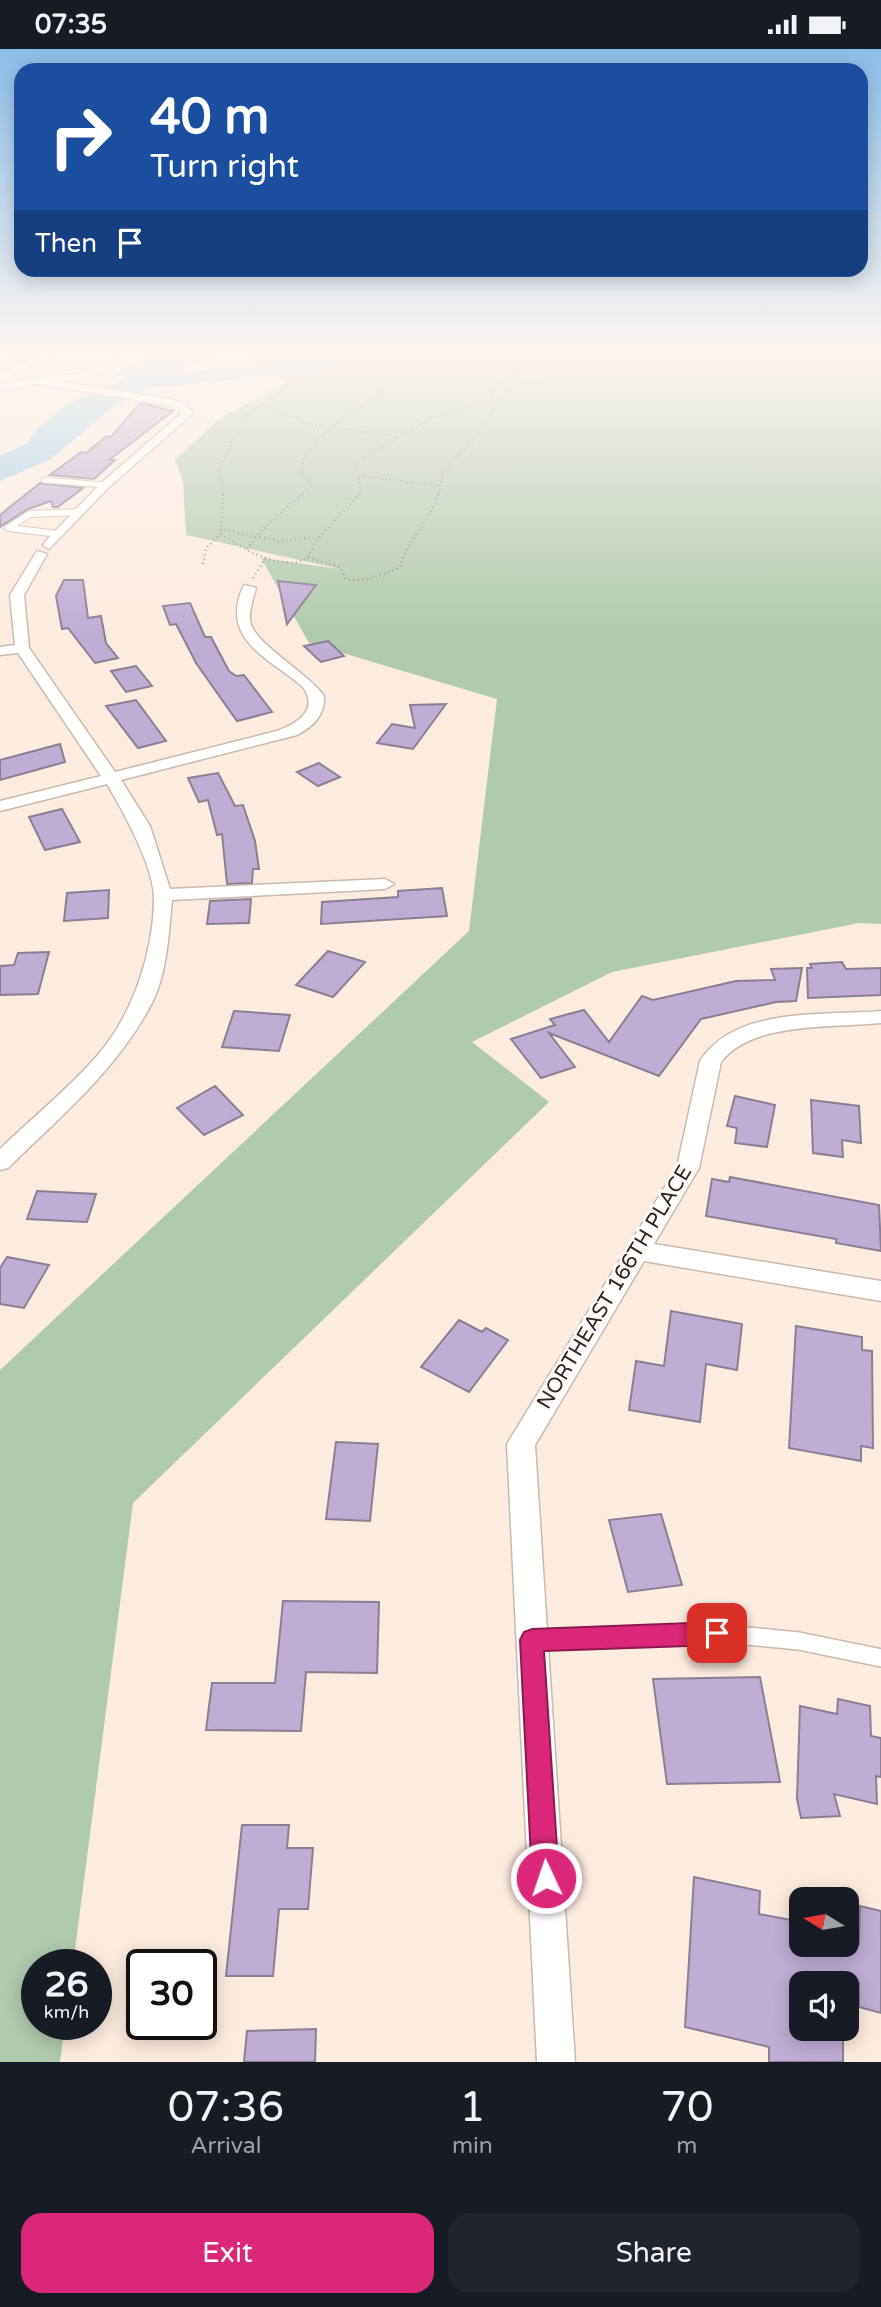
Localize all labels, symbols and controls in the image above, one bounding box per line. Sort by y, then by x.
text: 07:35 [35,9,107,40]
text: 40 m [150,88,269,147]
icon: right [35,91,126,182]
text: Turn right [150,148,299,186]
icon: arrive [111,224,149,262]
text: Then [35,228,97,259]
street label: NORTHEAST 166TH PLACE [532,1161,697,1414]
pin [687,1603,747,1663]
icon: arrive [698,1614,736,1652]
position arrow [509,1841,583,1915]
north arrow [789,1887,859,1957]
map controls [789,1887,859,2041]
speed limit sign: 30 [126,1949,217,2040]
text: 26 [45,1964,88,2006]
button: sound [789,1971,859,2041]
text: km/h [44,2001,89,2023]
text: 07:36 [168,2082,284,2133]
text: 1 [459,2082,486,2133]
text: 70 [661,2082,713,2133]
text: Arrival [190,2132,261,2160]
text: min [452,2132,493,2160]
text: m [676,2132,697,2160]
button: Exit [21,2213,434,2293]
button: Share [448,2213,860,2293]

